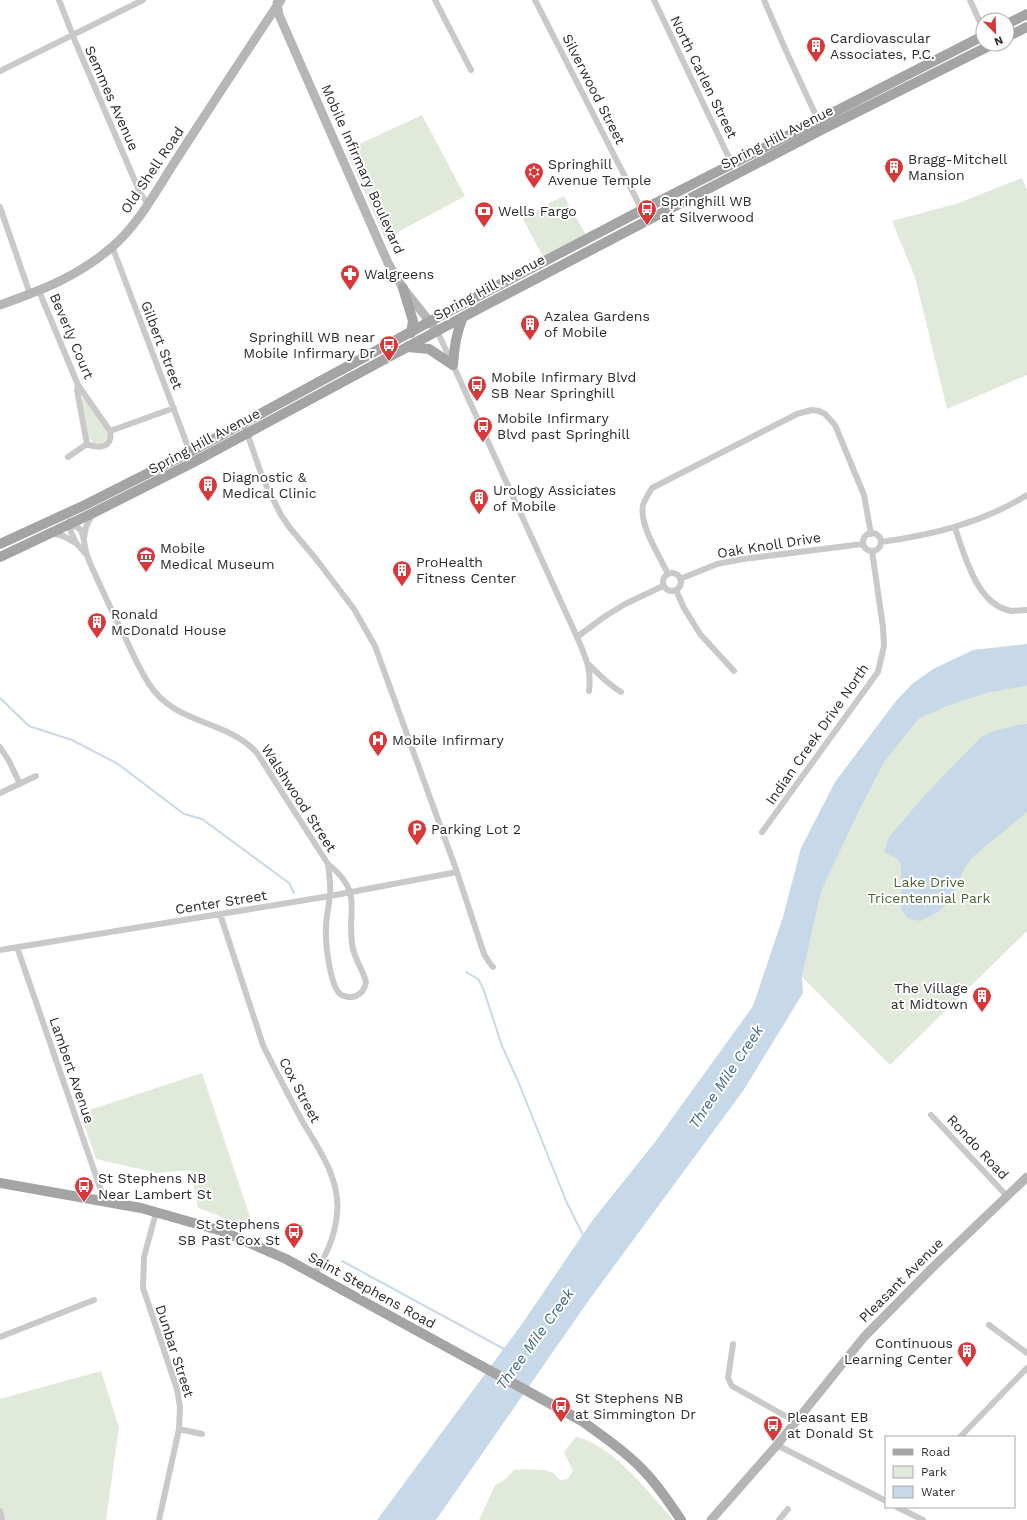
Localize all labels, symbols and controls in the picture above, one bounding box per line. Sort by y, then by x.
north arrow [975,12,1015,52]
street label: North Carlen Street [667,13,741,141]
place label: Cardiovascular Associates, P.C. [830,30,935,62]
street label: Silverwood Street [559,31,629,147]
text: N [992,33,1005,48]
building icon: Cardiovascular Associates, P.C. [805,35,827,63]
street label: Semmes Avenue [82,43,142,153]
street label: Mobile Infirmary Boulevard [318,82,408,256]
street label: Spring Hill Avenue [718,102,836,172]
street label: Old Shell Road [117,124,187,216]
place label: Bragg-Mitchell Mansion [908,151,1008,183]
place label: Springhill Avenue Temple [548,156,651,188]
building icon: Bragg-Mitchell Mansion [883,156,905,184]
synagogue icon: Springhill Avenue Temple [523,161,545,189]
place label: Springhill WB at Silverwood [661,193,754,225]
bus stop icon: Springhill WB at Silverwood [636,198,658,226]
bank icon: Wells Fargo [473,200,495,228]
place label: Wells Fargo [498,203,577,219]
street label: Spring Hill Avenue [431,251,547,323]
pharmacy icon: Walgreens [339,263,361,291]
place label: Walgreens [364,266,434,282]
street label: Beverly Court [47,291,97,381]
street label: Gilbert Street [138,299,186,391]
place label: Azalea Gardens of Mobile [544,308,650,340]
building icon: Azalea Gardens of Mobile [519,313,541,341]
place label: Springhill WB near Mobile Infirmary Dr [243,329,375,361]
bus stop icon: Springhill WB near Mobile Infirmary Dr [378,334,400,362]
place label: Mobile Infirmary Blvd SB Near Springhill [491,369,636,401]
bus stop icon: Mobile Infirmary Blvd SB Near Springhill [466,374,488,402]
street label: Spring Hill Avenue [146,405,262,477]
place label: Mobile Infirmary Blvd past Springhill [497,410,631,442]
bus stop icon: Mobile Infirmary Blvd past Springhill [472,415,494,443]
place label: Diagnostic & Medical Clinic [222,469,317,501]
building icon: Diagnostic & Medical Clinic [197,474,219,502]
place label: Urology Assiciates of Mobile [493,482,616,514]
building icon: Urology Assiciates of Mobile [468,487,490,515]
street label: Oak Knoll Drive [716,529,822,561]
place label: Mobile Medical Museum [160,540,275,572]
museum icon: Mobile Medical Museum [135,545,157,573]
place label: ProHealth Fitness Center [416,554,517,586]
building icon: ProHealth Fitness Center [391,559,413,587]
place label: Ronald McDonald House [111,606,226,638]
building icon: Ronald McDonald House [86,611,108,639]
street label: Indian Creek Drive North [762,661,872,807]
hospital icon: Mobile Infirmary [367,729,389,757]
place label: Mobile Infirmary [392,732,504,748]
street label: Walshwood Street [258,741,340,855]
parking icon: Parking Lot 2 [406,818,428,846]
place label: Parking Lot 2 [431,821,521,837]
park label: Lake Drive Tricentennial Park [867,874,991,906]
street label: Center Street [174,887,268,917]
place label: The Village at Midtown [891,980,968,1012]
building icon: The Village at Midtown [971,985,993,1013]
street label: Lambert Avenue [46,1015,98,1125]
water label: Three Mile Creek [685,1021,768,1132]
street label: Cox Street [276,1055,324,1126]
street label: Rondo Road [944,1111,1012,1183]
place label: St Stephens NB Near Lambert St [98,1170,212,1202]
bus stop icon: St Stephens NB Near Lambert St [73,1175,95,1203]
place label: St Stephens SB Past Cox St [178,1216,280,1248]
bus stop icon: St Stephens SB Past Cox St [283,1221,305,1249]
street label: Pleasant Avenue [856,1235,946,1325]
street label: Saint Stephens Road [306,1248,438,1332]
water label: Three Mile Creek [492,1284,578,1393]
street label: Dunbar Street [152,1303,198,1399]
place label: Continuous Learning Center [844,1335,953,1367]
building icon: Continuous Learning Center [956,1340,978,1368]
place label: St Stephens NB at Simmington Dr [575,1390,696,1422]
bus stop icon: St Stephens NB at Simmington Dr [550,1395,572,1423]
place label: Pleasant EB at Donald St [787,1409,873,1441]
bus stop icon: Pleasant EB at Donald St [762,1414,784,1442]
legend [885,1436,1015,1508]
text: Road [921,1445,950,1459]
text: Park [921,1465,947,1479]
text: Water [921,1485,956,1499]

